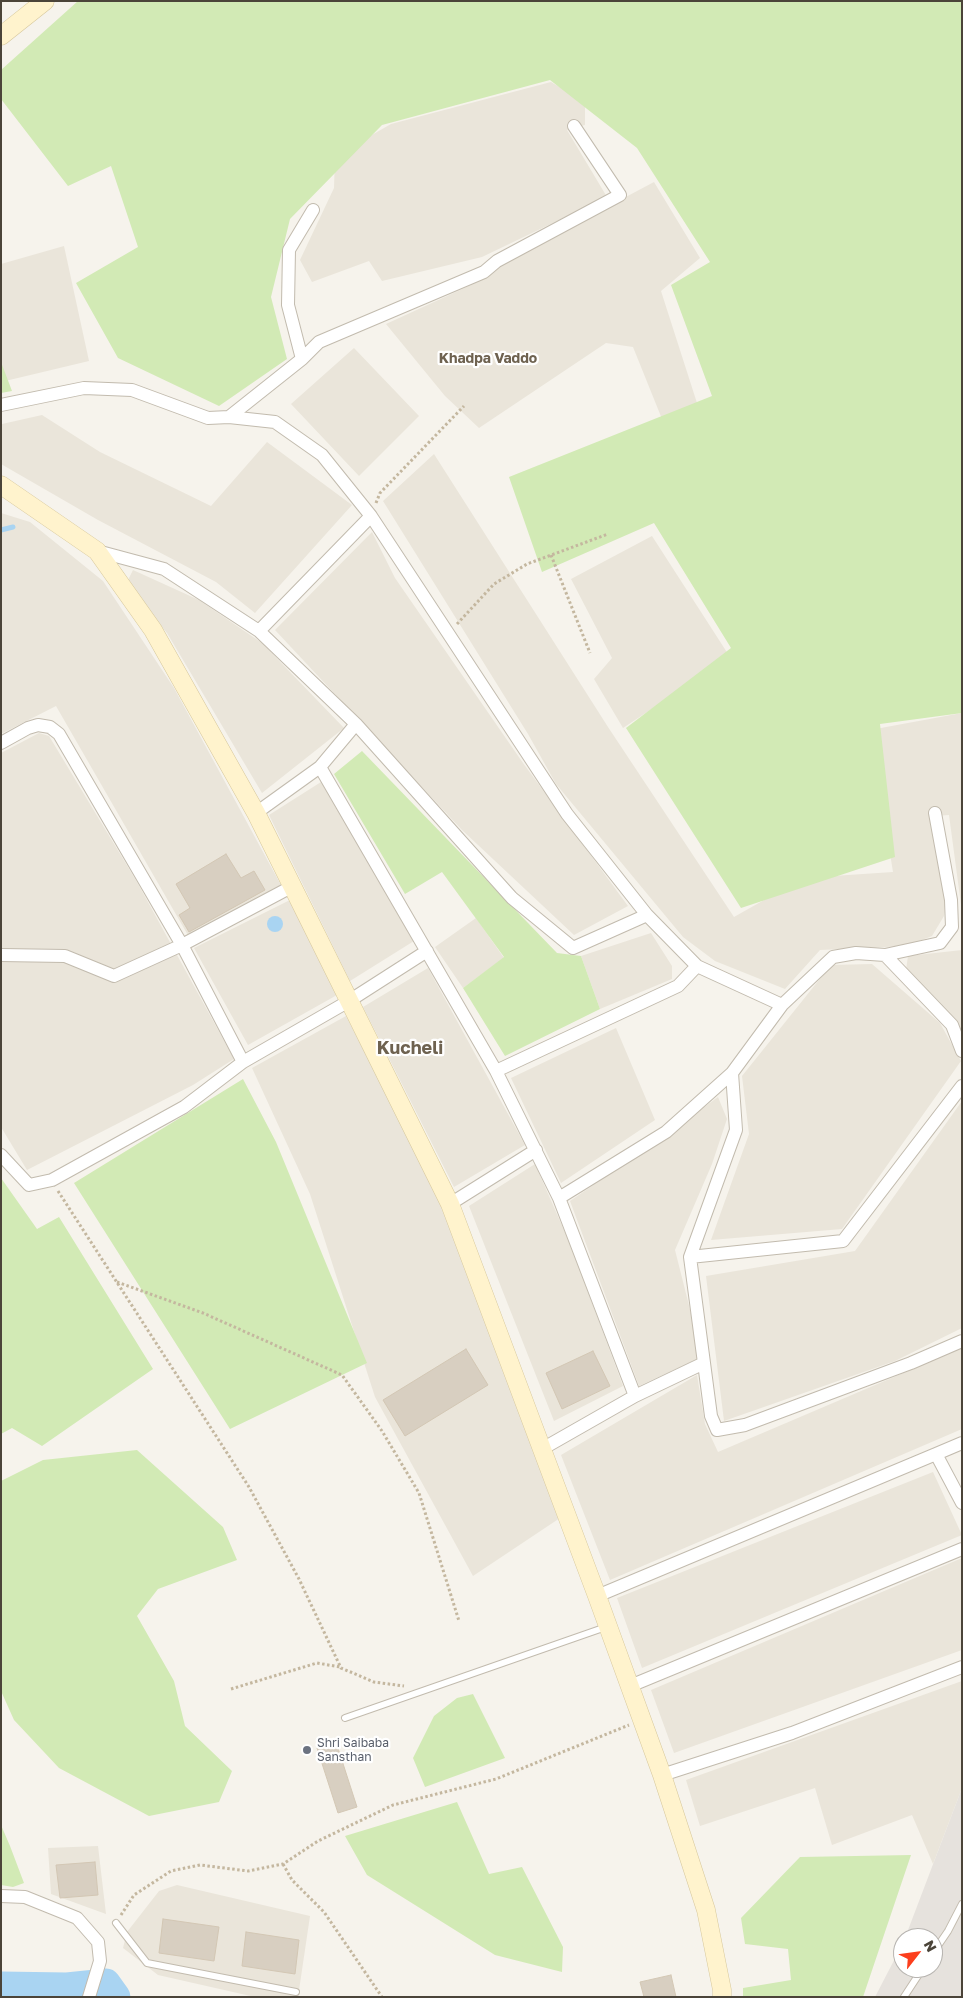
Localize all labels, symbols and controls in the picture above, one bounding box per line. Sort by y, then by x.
district label: Khadpa Vaddo [439,351,537,367]
district label: Kucheli [377,1037,443,1059]
place label: Shri Saibaba Sansthan [317,1736,389,1764]
marker: Shri Saibaba Sansthan [301,1744,313,1756]
north arrow [893,1928,943,1978]
text: N [921,1937,941,1955]

